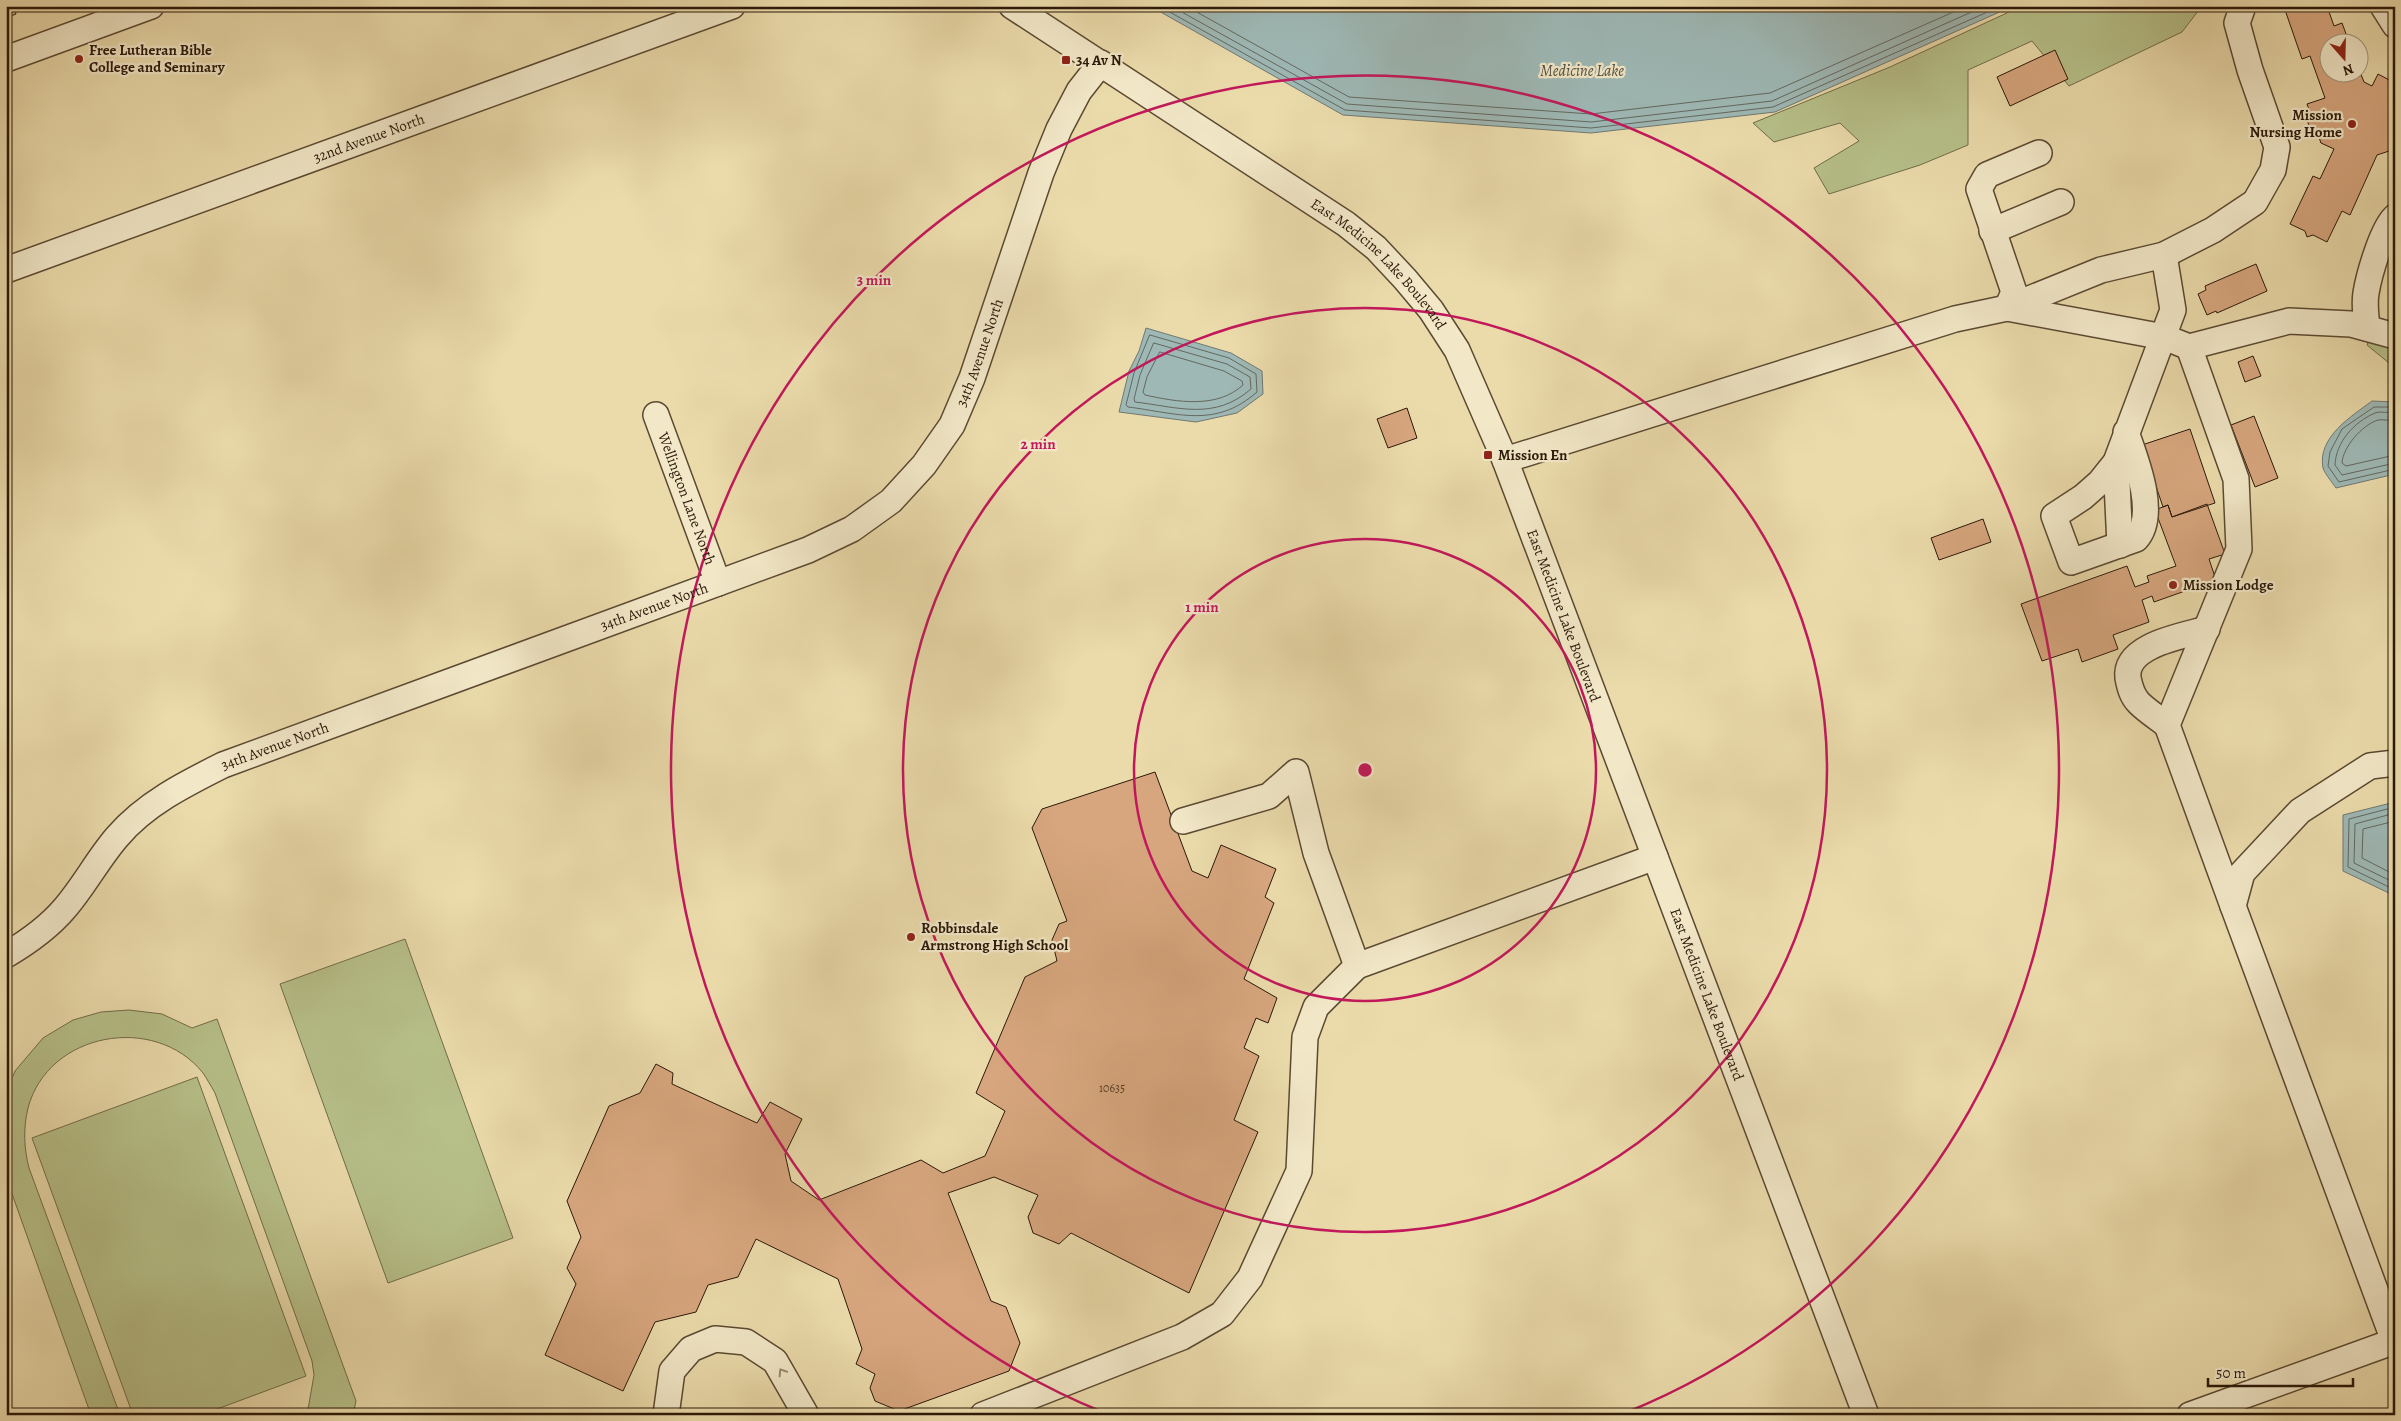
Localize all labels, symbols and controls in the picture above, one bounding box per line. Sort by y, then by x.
north arrow [2318,32,2368,82]
place label: Free Lutheran Bible College and Seminary [89,40,226,77]
place label: 34 Av N [1076,50,1122,70]
marker: Free Lutheran Bible College and Seminary [73,53,85,65]
marker: 34 Av N [1060,54,1072,66]
text: N [2340,59,2356,80]
water label: Medicine Lake [1540,60,1624,82]
place label: Mission Nursing Home [2250,105,2343,142]
street label: 32nd Avenue North [310,109,427,167]
marker: Mission Nursing Home [2346,118,2358,130]
street label: East Medicine Lake Boulevard [1307,194,1452,334]
text: 3 min [857,270,892,290]
street label: 34th Avenue North [951,296,1008,410]
street label: Wellington Lane North [653,428,720,568]
text: 2 min [1020,434,1056,454]
place label: Mission En [1498,445,1568,465]
marker: Mission En [1482,449,1494,461]
street label: East Medicine Lake Boulevard [1522,526,1606,705]
place label: Mission Lodge [2183,575,2274,595]
street label: 34th Avenue North [597,578,711,636]
marker: Mission Lodge [2167,579,2179,591]
text: 1 min [1185,597,1219,617]
street label: 34th Avenue North [218,717,331,775]
centre of rings [1356,761,1374,779]
street label: East Medicine Lake Boulevard [1665,905,1749,1084]
place label: Robbinsdale Armstrong High School [920,918,1068,955]
marker: Robbinsdale Armstrong High School [905,931,917,943]
house number: 10635 [1099,1080,1125,1096]
scale bar [2208,1356,2354,1388]
text: 50 m [2216,1363,2246,1383]
one-way arrow [779,1368,789,1377]

